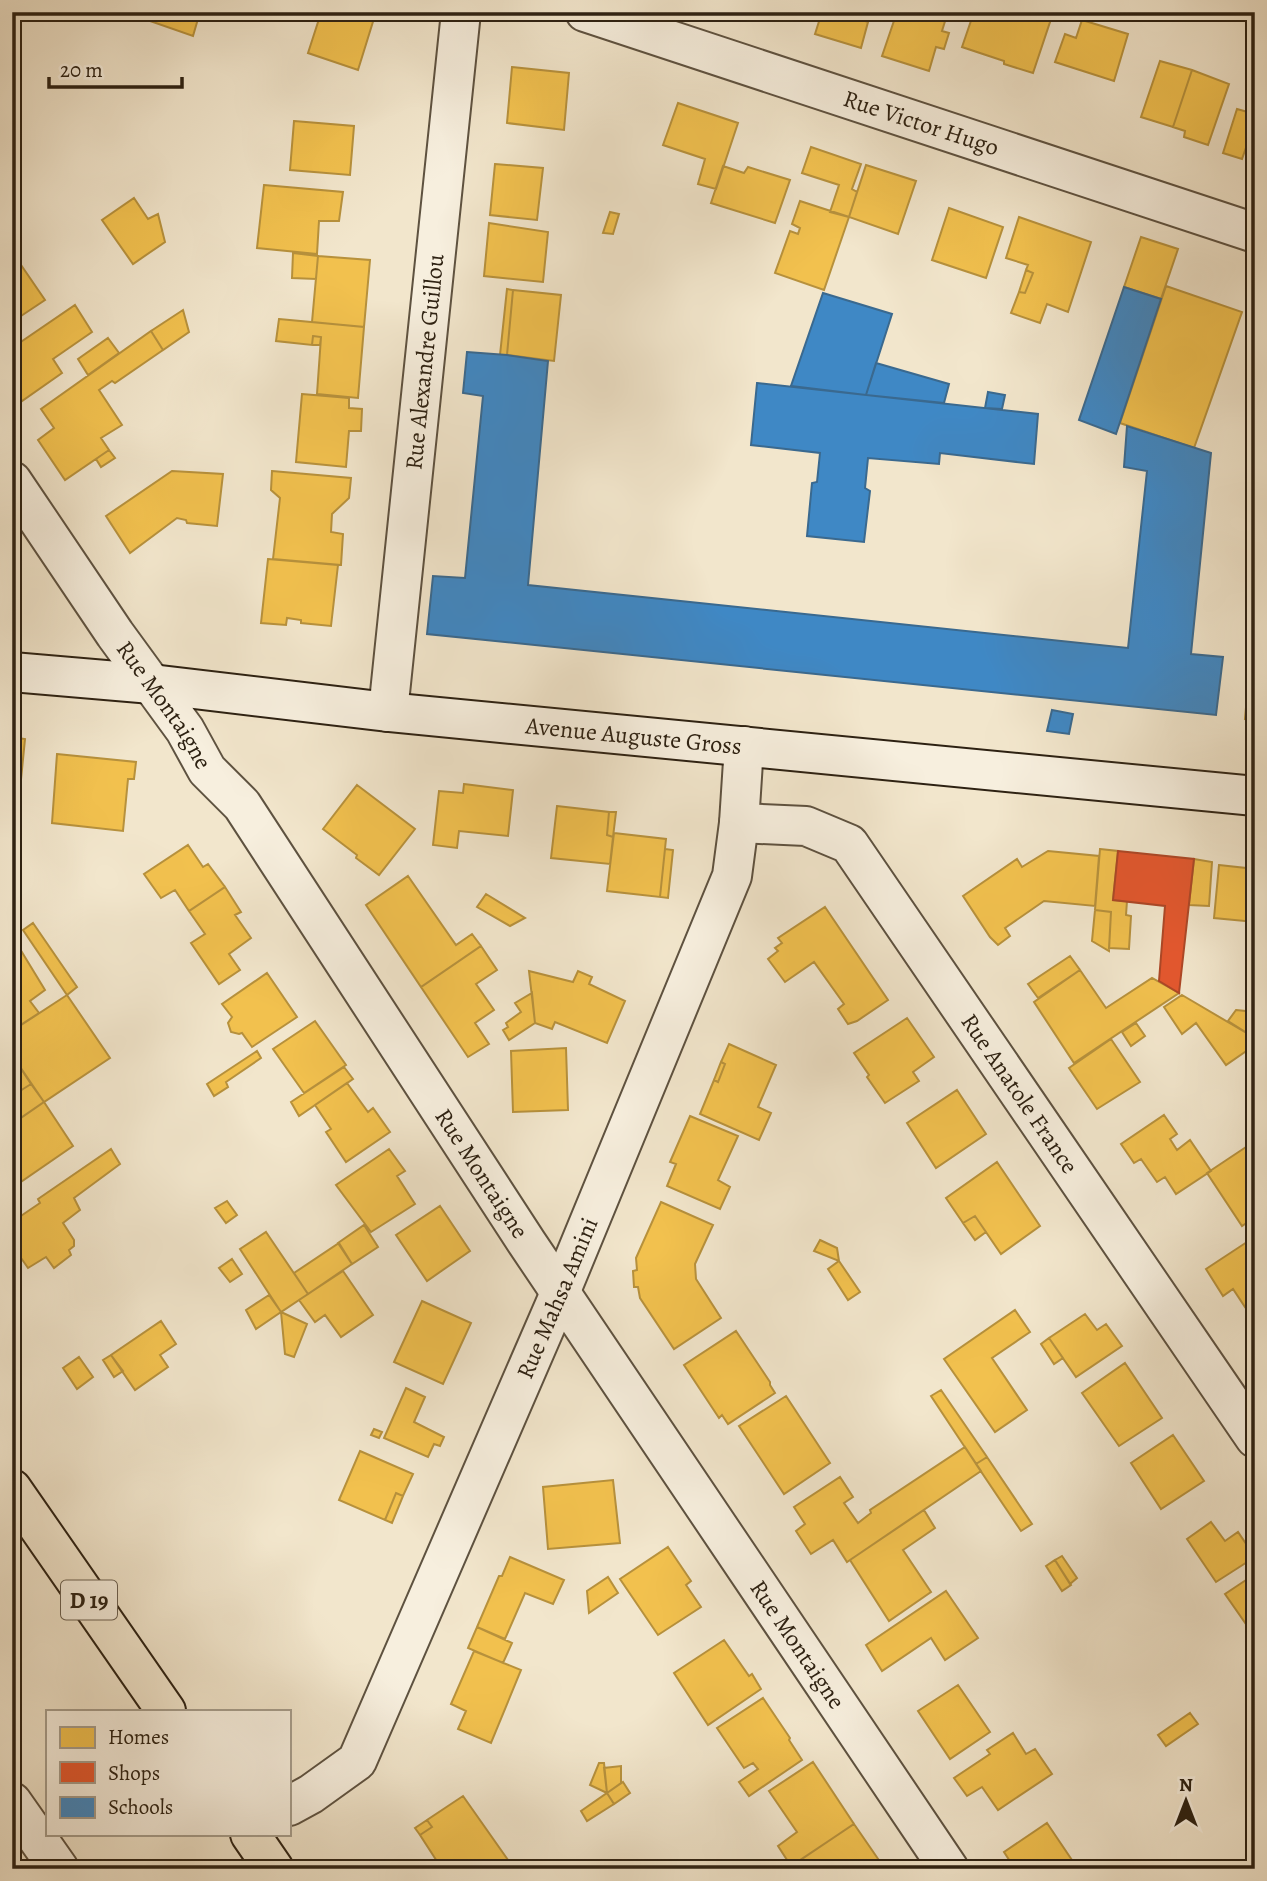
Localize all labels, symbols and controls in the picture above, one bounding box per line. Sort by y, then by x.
scale bar [49,46,182,90]
text: 20 m [60,56,103,84]
street label: Rue Victor Hugo [839,82,1003,163]
street label: Rue Alexandre Guillou [397,252,452,471]
street label: Rue Montaigne [109,634,219,775]
street label: Avenue Auguste Gross [523,709,743,762]
street label: Rue Anatole France [954,1007,1086,1180]
street label: Rue Montaigne [428,1102,536,1245]
street label: Rue Mahsa Amini [509,1213,605,1384]
street label: Rue Montaigne [743,1574,853,1715]
road number: D 19 [61,1581,117,1620]
legend [46,1710,290,1836]
text: Homes [108,1723,169,1751]
text: Shops [108,1759,160,1787]
north arrow [1152,1766,1222,1836]
text: N [1179,1772,1193,1798]
text: Schools [108,1793,173,1821]

